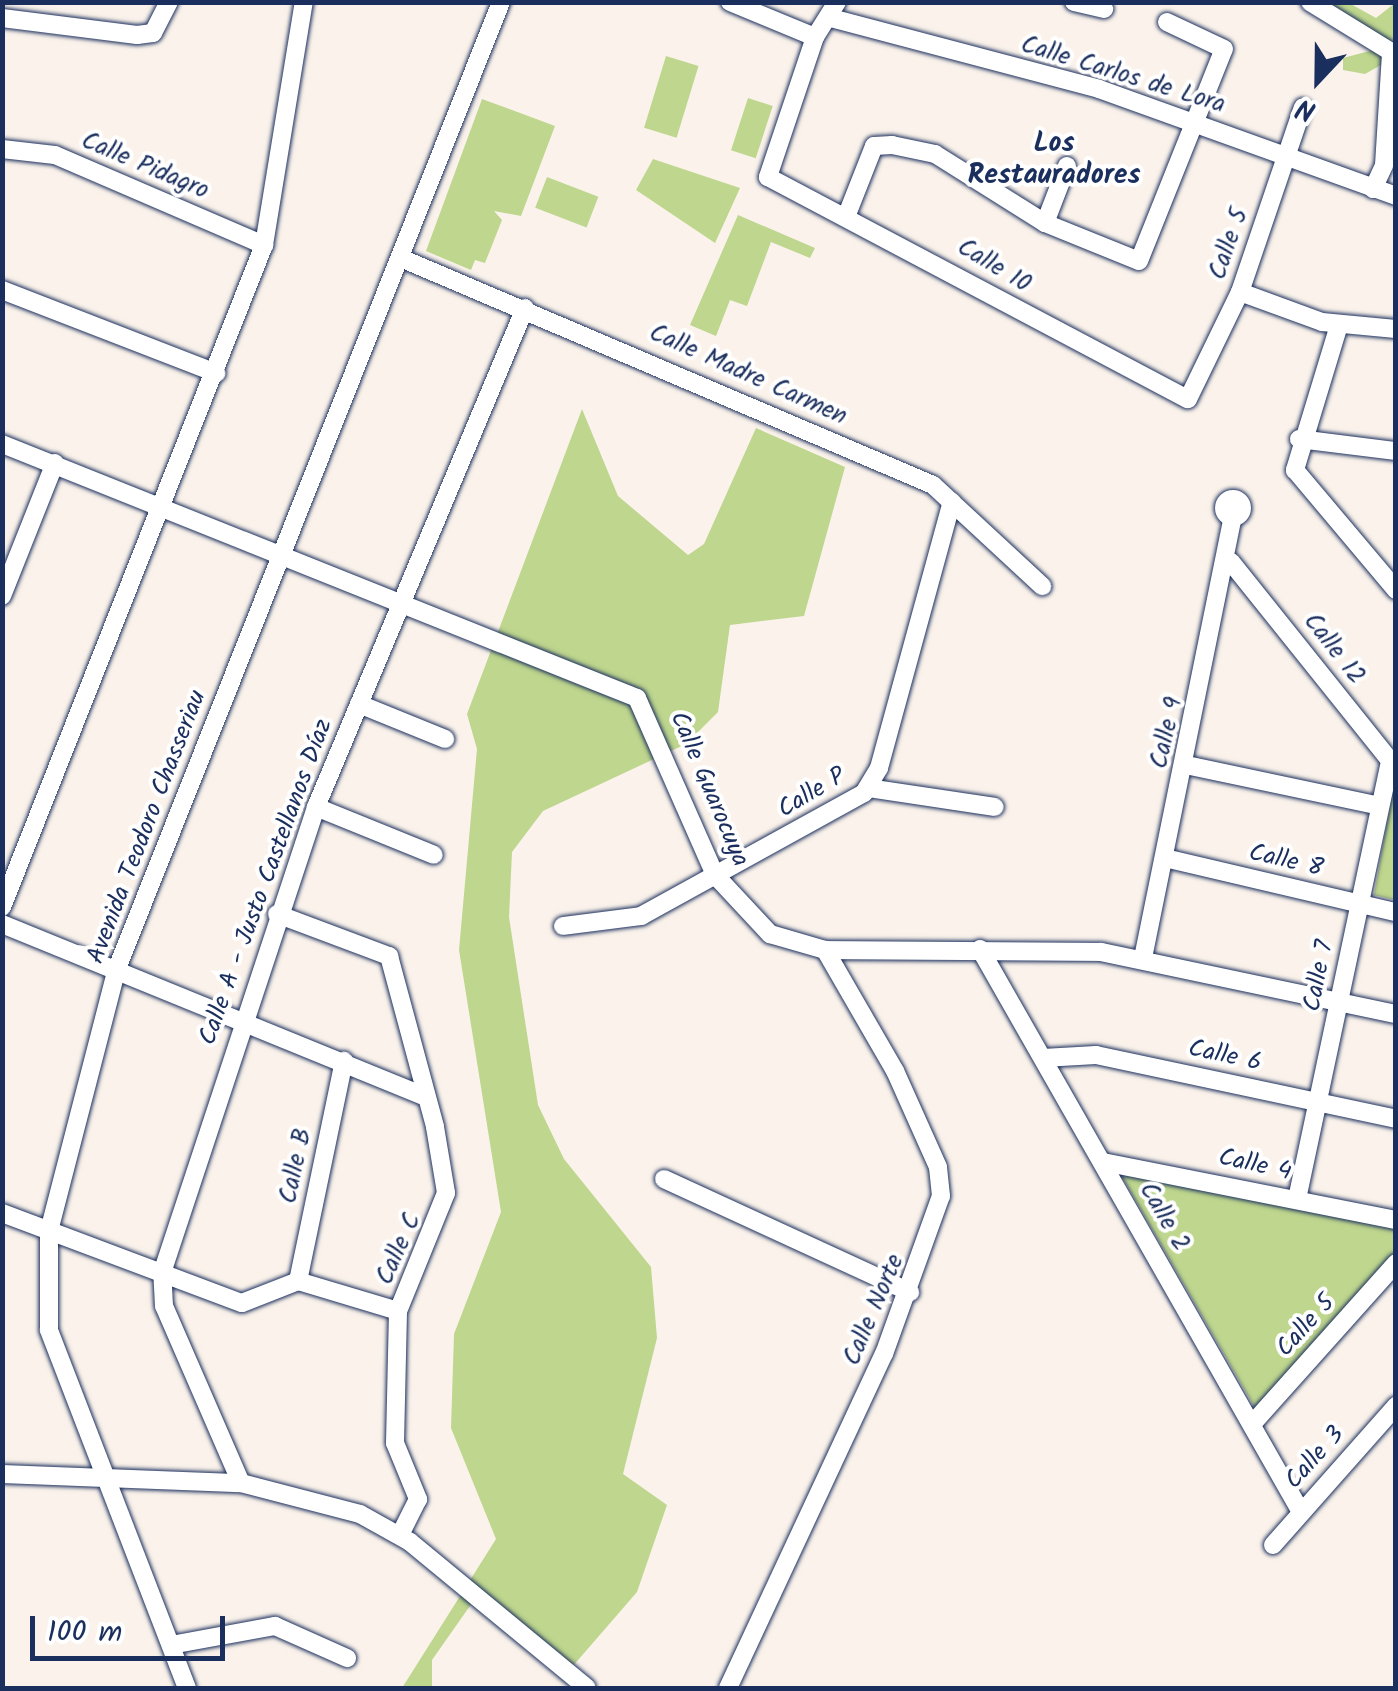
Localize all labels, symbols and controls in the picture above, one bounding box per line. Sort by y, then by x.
street label: Calle Carlos de Lora [1017,30,1229,120]
north arrow [1268,30,1368,130]
text: N [1290,84,1323,132]
street label: Calle Pidagro [77,126,213,206]
district label: Los Restauradores [967,127,1141,193]
street label: Calle 5 [1203,204,1255,284]
street label: Calle 10 [952,232,1036,300]
street label: Calle Madre Carmen [645,318,851,432]
street label: Calle 12 [1297,607,1371,691]
street label: Avenida Teodoro Chasseriau [81,686,213,968]
street label: Calle 9 [1144,694,1190,772]
street label: Calle Guarocuya [663,707,755,871]
street label: Calle A - Justo Castellanos Díaz [193,715,339,1049]
street label: Calle P [773,761,851,825]
street label: Calle 8 [1246,838,1326,884]
street label: Calle 7 [1297,938,1341,1014]
street label: Calle 6 [1186,1034,1264,1078]
street label: Calle B [273,1126,319,1206]
street label: Calle 4 [1216,1143,1294,1187]
street label: Calle 2 [1132,1177,1196,1257]
street label: Calle C [370,1209,428,1289]
street label: Calle Norte [837,1250,911,1370]
street label: Calle 5 [1270,1289,1342,1363]
street label: Calle 3 [1279,1420,1351,1496]
scale bar [35,1596,230,1658]
text: 100 m [47,1609,122,1657]

